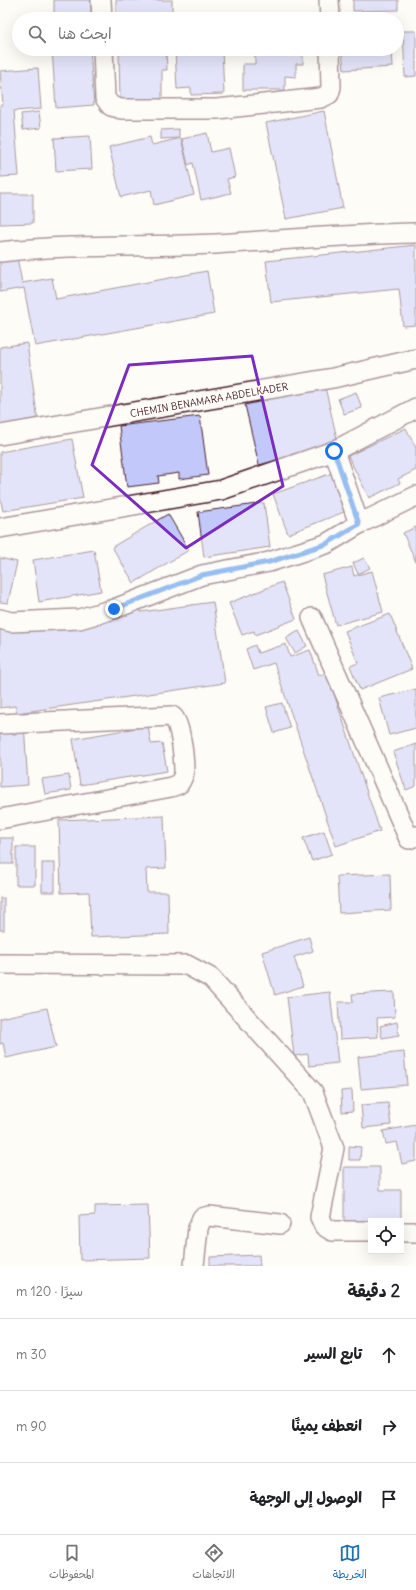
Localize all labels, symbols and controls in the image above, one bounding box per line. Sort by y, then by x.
search box [12,12,404,56]
icon: search [26,23,48,45]
text: ابحث هنا [58,24,112,43]
street label: CHEMIN BENAMARA ABDELKADER [129,380,290,420]
route start [325,442,343,460]
route end [105,600,123,618]
map controls [368,1218,404,1254]
button: locate [368,1218,404,1254]
text: 2 دقيقة [347,1280,400,1302]
text: سيرًا · 120 m [16,1283,83,1300]
text: تابع السير [305,1344,362,1363]
icon: ahead [378,1344,400,1366]
text: 30 m [16,1346,46,1363]
text: انعطف يمينًا [291,1416,362,1435]
icon: right [378,1416,400,1438]
text: 90 m [16,1418,47,1435]
text: الوصول إلى الوجهة [249,1488,362,1507]
icon: arrive [378,1488,400,1510]
tab: المحفوظات [49,1542,94,1584]
tab: الاتجاهات [192,1542,235,1584]
tab: الخريطة [333,1542,367,1584]

